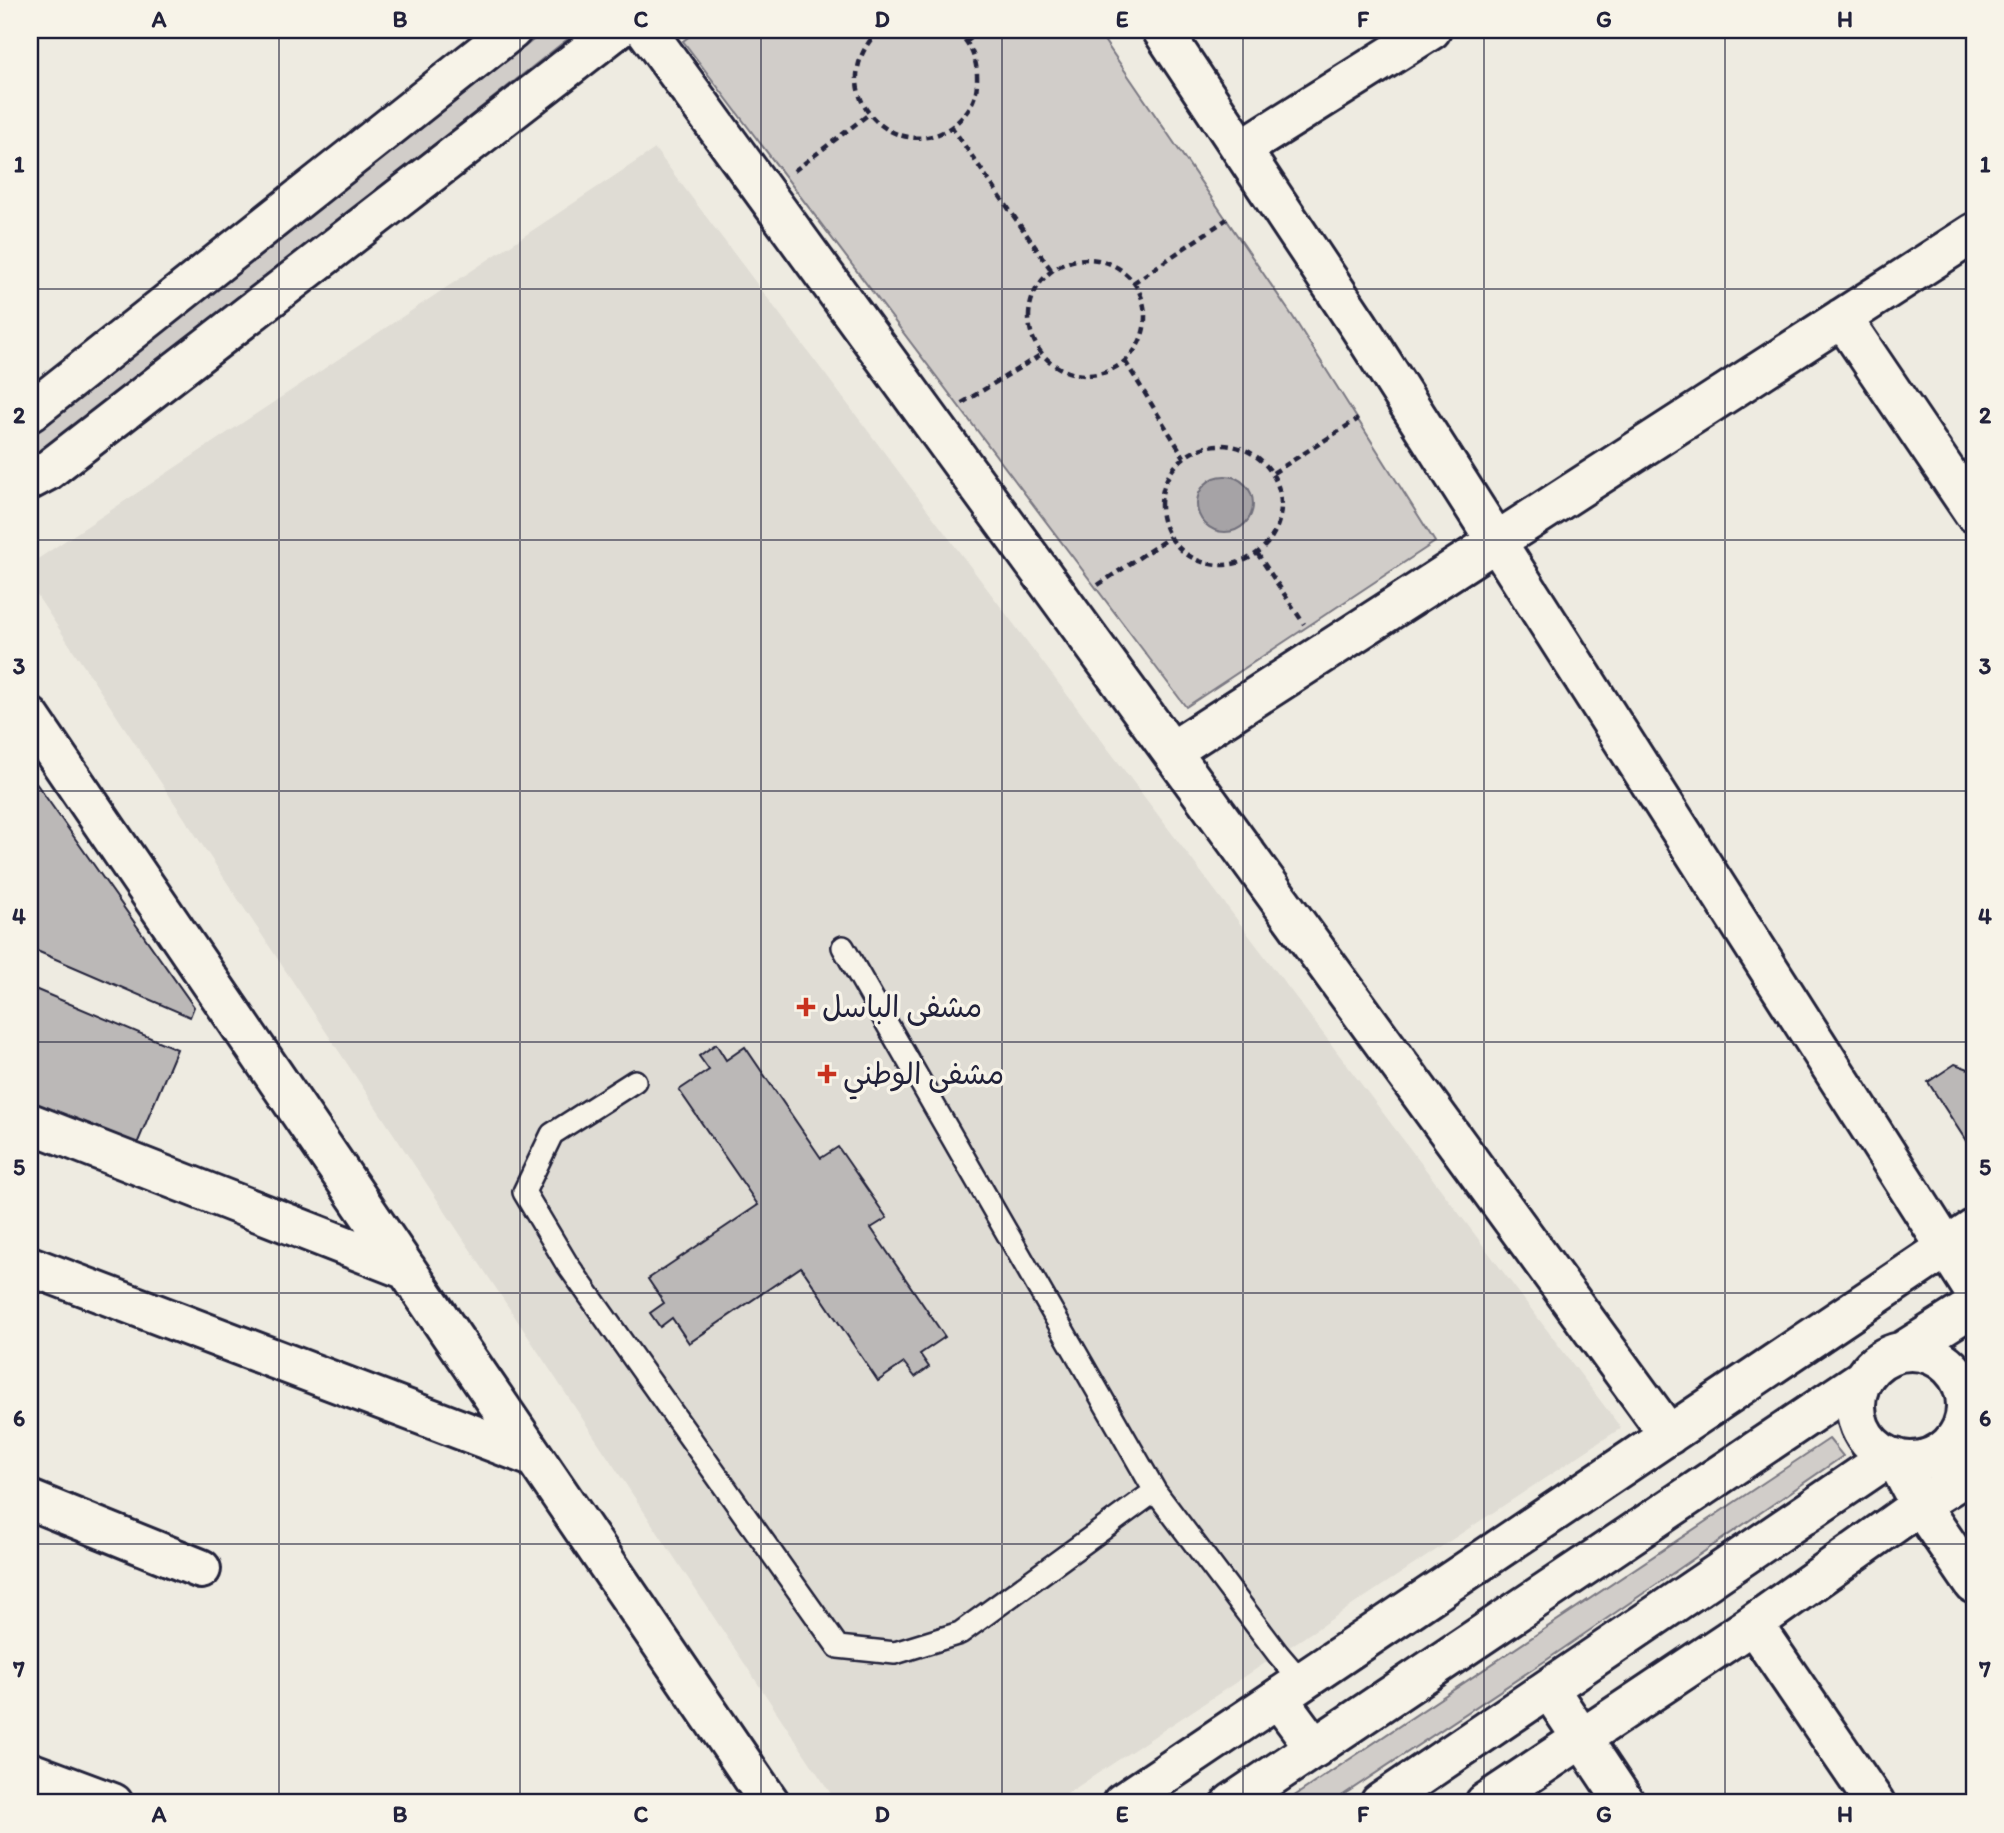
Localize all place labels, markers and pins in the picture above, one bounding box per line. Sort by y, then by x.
place label: مشفى الباسل [822,988,982,1026]
marker: مشفى الباسل [796,997,816,1017]
place label: مشفى الوطني [843,1055,1004,1100]
marker: مشفى الوطني [817,1064,837,1084]

